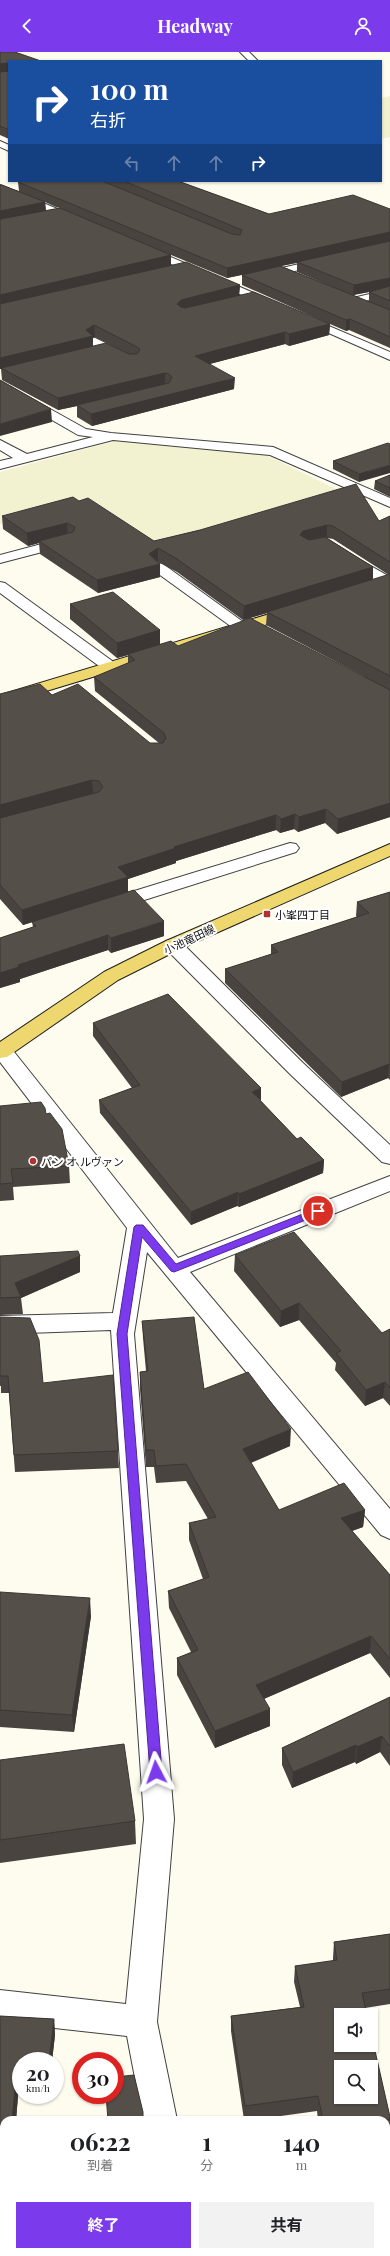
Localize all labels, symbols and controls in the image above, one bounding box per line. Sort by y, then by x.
text: Headway [157,14,233,38]
icon: back [16,15,38,37]
icon: person [352,15,374,37]
text: 100 m [90,70,169,107]
icon: right [24,76,76,128]
text: 右折 [90,108,126,132]
icon: left [121,152,143,174]
icon: ahead [163,152,185,174]
icon: ahead [205,152,227,174]
icon: right [247,152,269,174]
place label: 小峯四丁目 [275,907,330,922]
marker: 小峯四丁目 [262,909,272,919]
street label: 小池竜田線 [161,921,217,957]
place label: パン オ ルヴァン [41,1154,124,1169]
marker: パン オ ルヴァン [28,1156,38,1166]
pin [301,1194,335,1228]
icon: arrive [307,1200,329,1222]
position arrow [135,1751,177,1793]
map controls [334,2008,378,2104]
button: sound [334,2008,378,2052]
speed limit sign: 30 [72,2052,124,2104]
text: 20 [26,2059,50,2086]
button: search [334,2060,378,2104]
text: km/h [26,2081,50,2095]
text: 06:22 [70,2125,131,2157]
text: 1 [202,2125,211,2157]
text: 140 [283,2126,320,2158]
text: 到着 [87,2156,113,2173]
text: 分 [200,2156,213,2173]
text: m [296,2156,307,2173]
button: 終了 [16,2202,191,2248]
button: 共有 [199,2202,374,2248]

